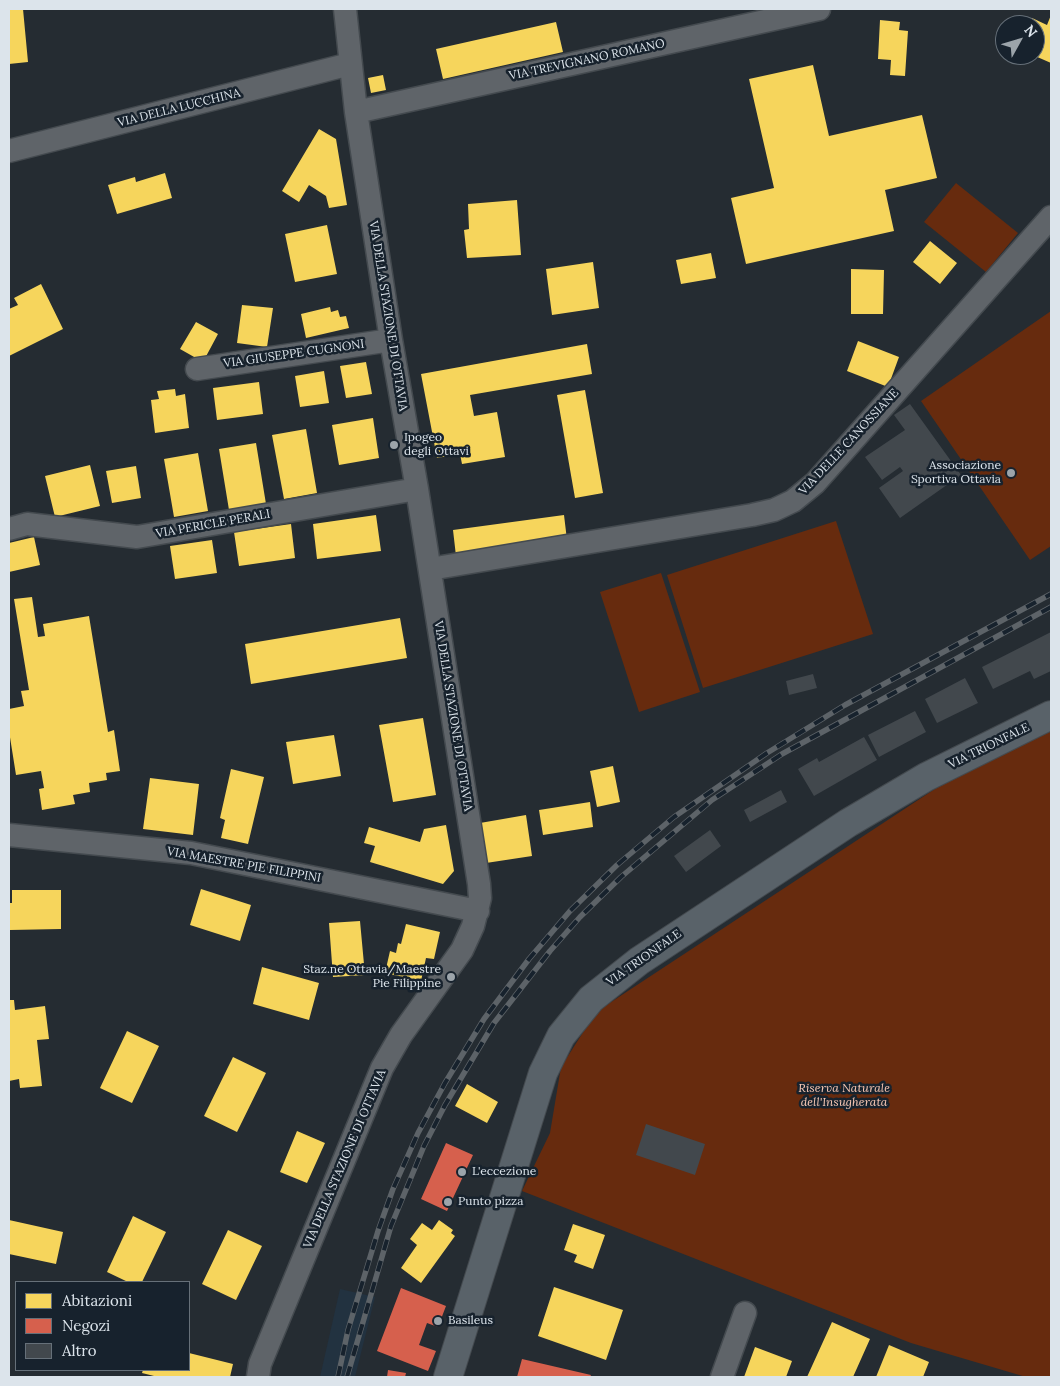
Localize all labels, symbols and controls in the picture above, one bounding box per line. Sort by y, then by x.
north arrow [995,15,1045,65]
text: N [1020,21,1041,41]
street label: VIA TREVIGNANO ROMANO [508,36,666,84]
street label: VIA DELLA LUCCHINA [116,86,242,130]
street label: VIA DELLA STAZIONE DI OTTAVIA [366,220,410,412]
street label: VIA GIUSEPPE CUGNONI [223,337,365,371]
street label: VIA DELLE CANOSSIANE [796,386,902,498]
place label: Ipogeo degli Ottavi [404,431,469,459]
marker: Ipogeo degli Ottavi [388,439,400,451]
place label: Associazione Sportiva Ottavia [911,459,1001,487]
marker: Associazione Sportiva Ottavia [1005,467,1017,479]
street label: VIA PERICLE PERALI [155,507,271,541]
street label: VIA DELLA STAZIONE DI OTTAVIA [431,620,475,812]
street label: VIA TRIONFALE [946,720,1032,772]
street label: VIA MAESTRE PIE FILIPPINI [166,844,322,886]
street label: VIA TRIONFALE [604,927,684,989]
place label: Staz.ne Ottavia/Maestre Pie Filippine [303,963,441,991]
marker: Staz.ne Ottavia/Maestre Pie Filippine [445,971,457,983]
street label: VIA DELLA STAZIONE DI OTTAVIA [301,1068,389,1250]
park label: Riserva Naturale dell'Insugherata [798,1082,890,1110]
place label: L'eccezione [472,1165,536,1179]
marker: L'eccezione [456,1166,468,1178]
place label: Punto pizza [458,1195,523,1209]
marker: Punto pizza [442,1196,454,1208]
legend [15,1281,190,1371]
text: Abitazioni [62,1291,132,1310]
place label: Basileus [448,1314,493,1328]
marker: Basileus [432,1315,444,1327]
text: Negozi [62,1316,110,1335]
text: Altro [62,1341,96,1360]

